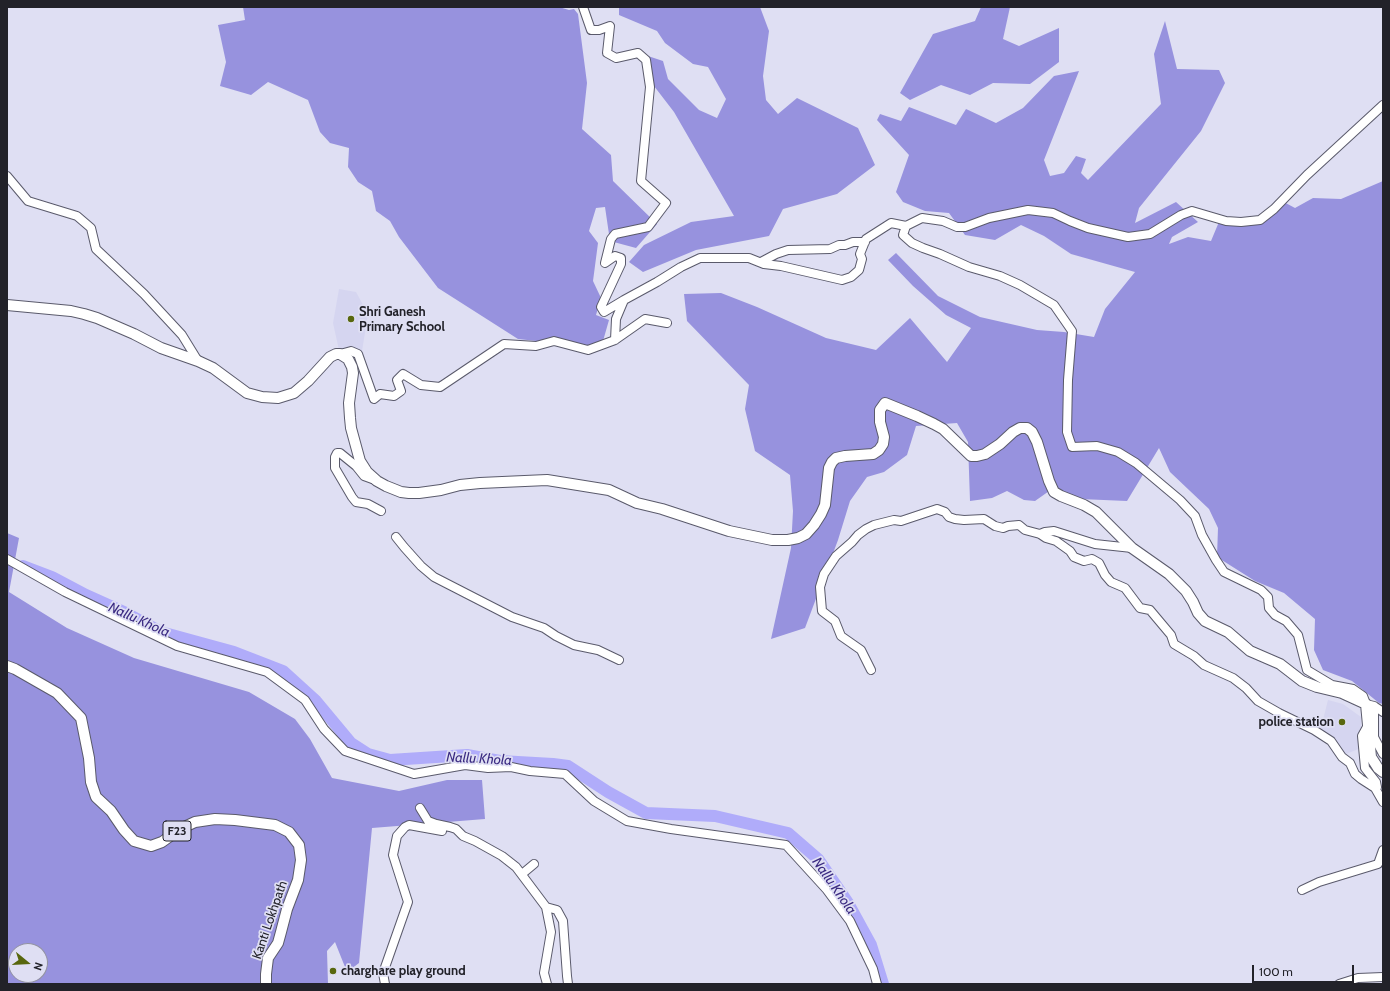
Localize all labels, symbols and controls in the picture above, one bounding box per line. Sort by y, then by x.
place label: Shri Ganesh Primary School [359,304,445,335]
marker: Shri Ganesh Primary School [346,314,356,324]
water label: Nallu Khola [106,599,172,641]
place label: police station [1259,714,1334,730]
marker: police station [1337,717,1347,727]
water label: Nallu Khola [446,749,512,769]
road number: F23 [163,821,191,841]
water label: Nallu Khola [808,854,860,918]
street label: Kanti Lokhpath [249,879,291,961]
north arrow [8,943,48,983]
scale bar [1254,957,1356,983]
text: N [31,961,46,972]
place label: charghare play ground [341,963,466,979]
text: 100 m [1259,964,1293,979]
marker: charghare play ground [328,966,338,976]

